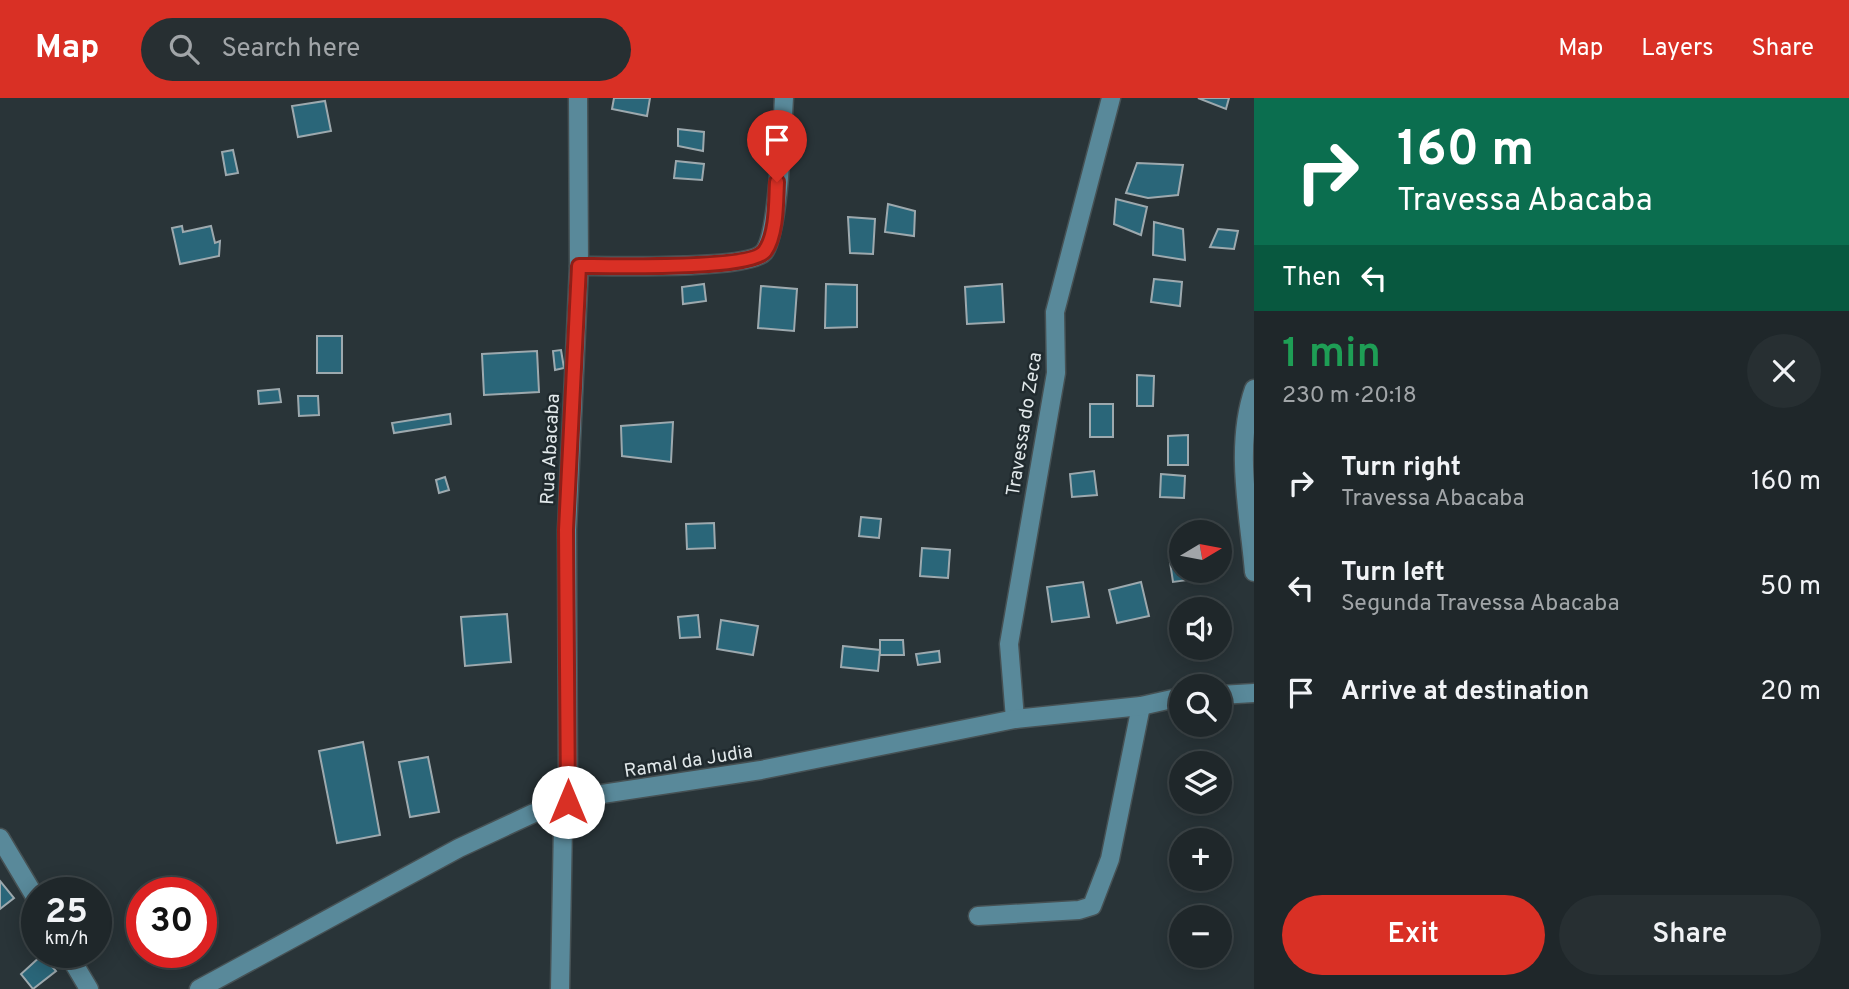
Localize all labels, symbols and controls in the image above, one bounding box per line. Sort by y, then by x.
search box [141,18,631,81]
text: Map [35,28,99,70]
icon: search [165,30,203,68]
text: Search here [221,33,360,66]
text: Map [1558,34,1603,64]
text: Layers [1641,34,1713,64]
text: Share [1751,34,1814,64]
pin [747,110,807,182]
icon: arrive [758,121,796,159]
text: 160 m [1397,121,1534,183]
icon: right [1282,126,1373,217]
text: Travessa Abacaba [1397,182,1653,222]
icon: left [1355,259,1393,297]
text: Then [1282,262,1341,295]
text: 1 min [1282,329,1381,382]
button: close [1747,334,1821,408]
street label: Travessa do Zeca [1002,350,1048,498]
text: 230 m · 20:18 [1282,382,1417,411]
street label: Rua Abacaba [536,393,566,505]
text: Turn right [1341,452,1461,485]
icon: right [1282,464,1320,502]
text: 160 m [1751,466,1821,499]
text: Travessa Abacaba [1341,485,1525,514]
north arrow [1169,520,1232,583]
map controls [1169,520,1232,968]
text: Turn left [1341,557,1445,590]
icon: left [1282,569,1320,607]
text: 50 m [1760,571,1821,604]
text: Segunda Travessa Abacaba [1341,590,1620,619]
button: sound [1169,597,1232,660]
button: search [1169,674,1232,737]
icon: arrive [1282,674,1320,712]
text: Arrive at destination [1341,676,1589,709]
text: 20 m [1760,676,1821,709]
street label: Ramal da Judia [622,740,754,784]
button: layers [1169,751,1232,814]
position arrow [531,765,605,839]
button: + [1169,828,1232,891]
speed limit sign: 30 [126,877,217,968]
text: 25 [45,891,88,935]
button: Exit [1282,895,1545,975]
button: Share [1559,895,1821,975]
button: − [1169,905,1232,968]
text: km/h [45,928,88,951]

